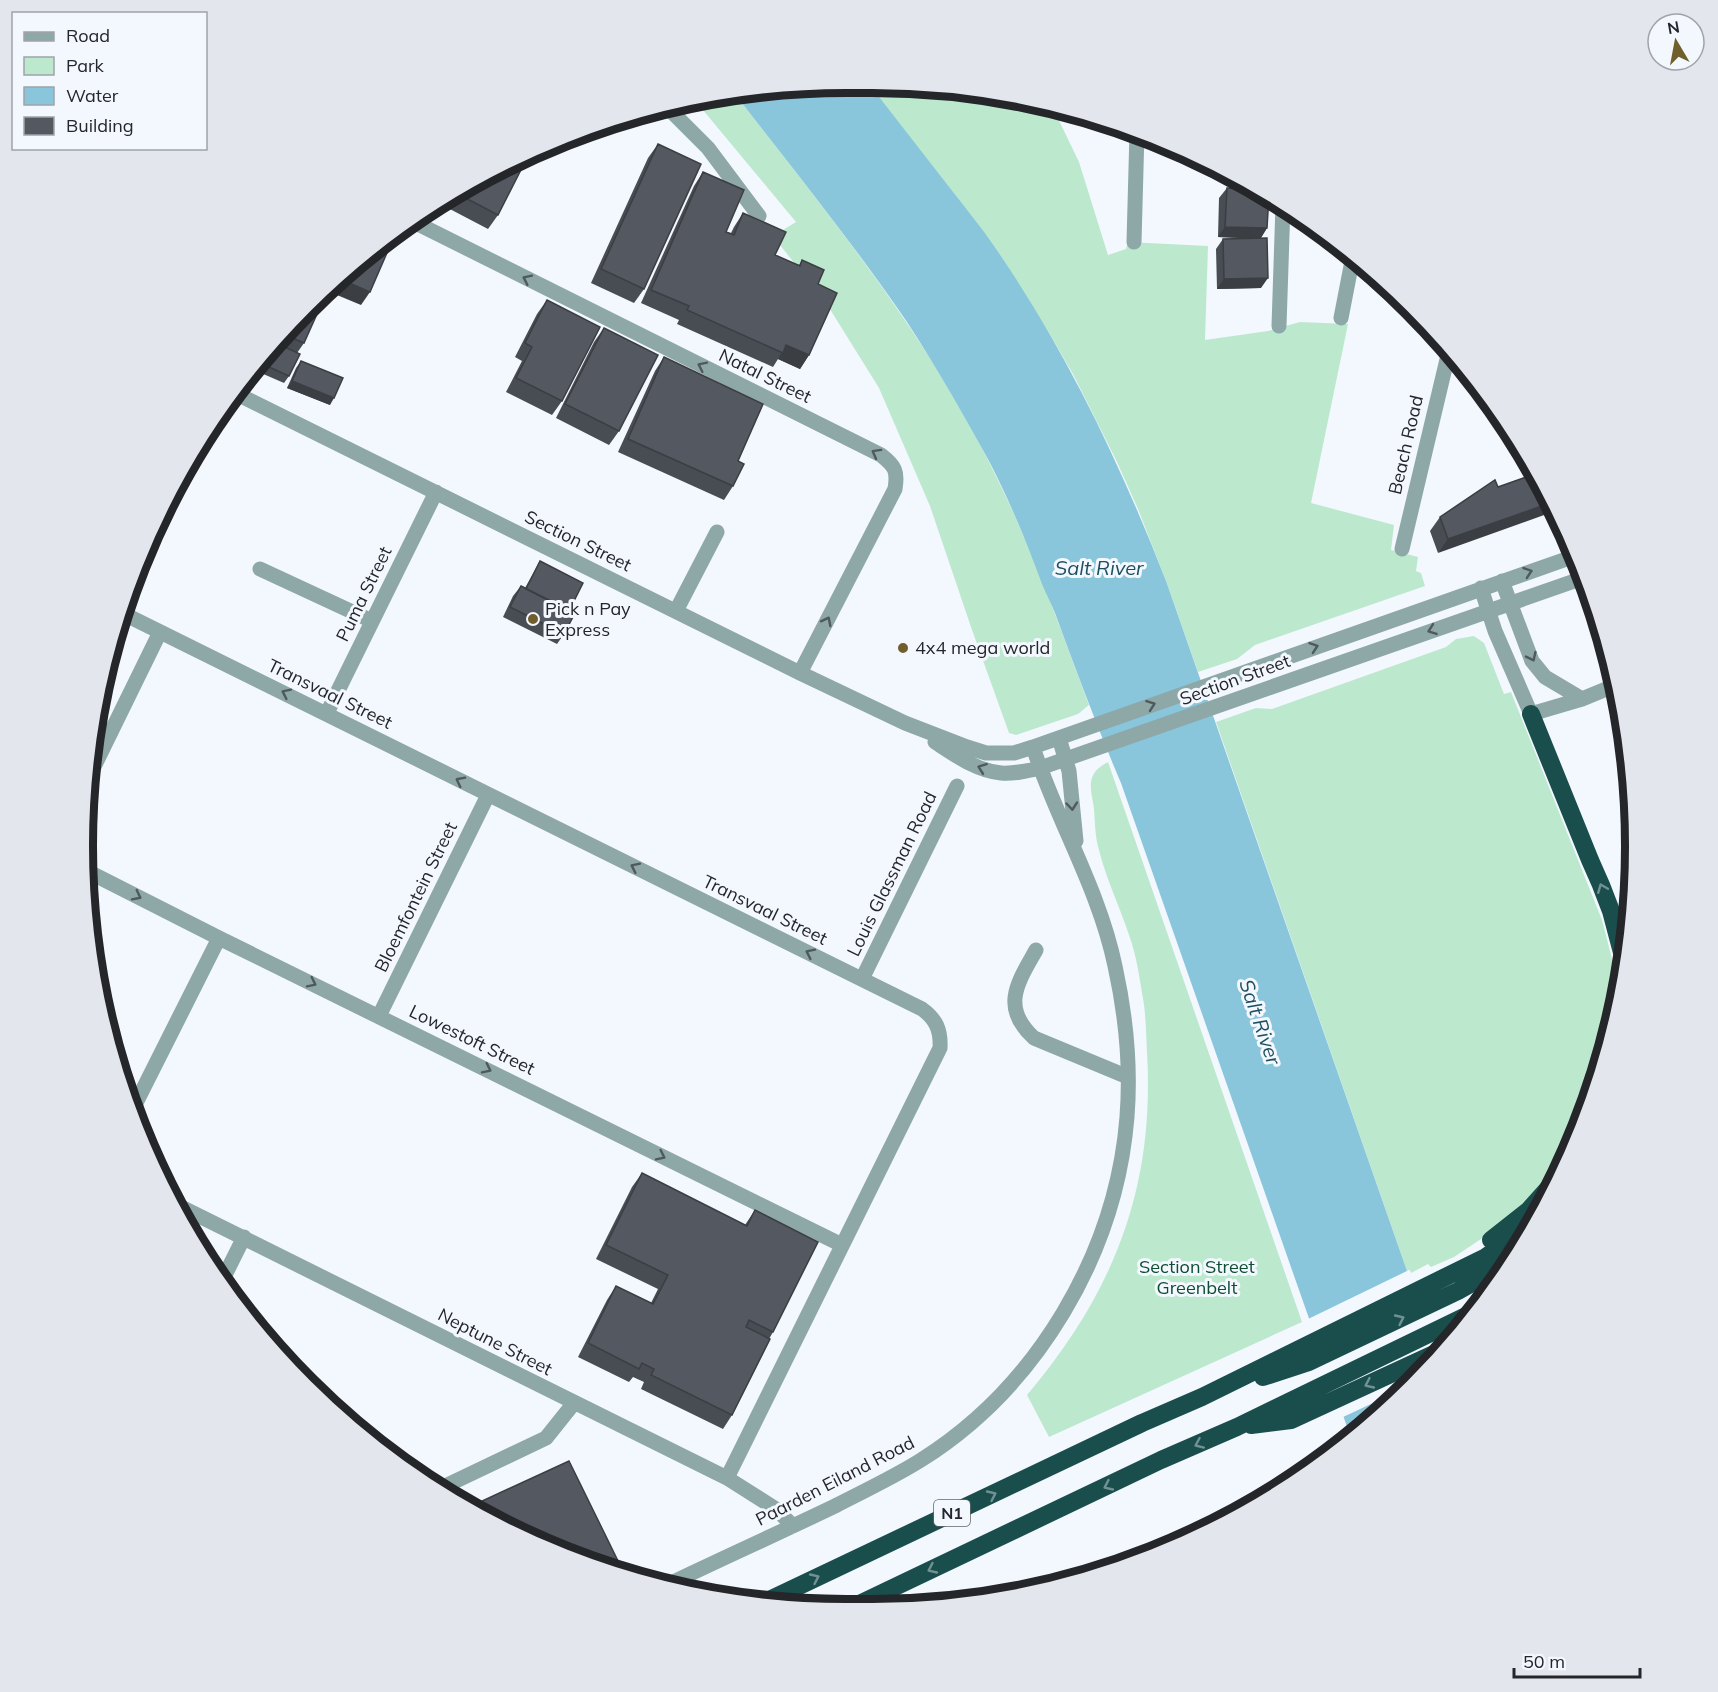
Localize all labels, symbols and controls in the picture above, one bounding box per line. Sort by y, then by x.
legend [12,12,207,150]
north arrow [1646,12,1706,72]
text: N [1666,16,1681,38]
text: Road [66,24,110,47]
text: Park [66,54,105,77]
text: Water [66,84,119,107]
text: Building [66,114,134,137]
one-way arrow [522,274,533,286]
street label: Natal Street [715,343,815,408]
one-way arrow [697,361,708,373]
street label: Beach Road [1383,393,1428,497]
one-way arrow [872,449,882,460]
street label: Section Street [521,505,635,576]
street label: Puma Street [331,542,396,645]
water label: Salt River [1055,555,1144,580]
one-way arrow [1522,567,1533,579]
place label: Pick n Pay Express [545,597,631,641]
marker: Pick n Pay Express [526,612,540,626]
one-way arrow [820,617,831,628]
one-way arrow [1428,622,1438,635]
place label: 4x4 mega world [915,636,1050,659]
marker: 4x4 mega world [896,641,910,655]
one-way arrow [1308,642,1319,655]
street label: Section Street [1176,649,1293,710]
one-way arrow [1524,650,1536,661]
street label: Transvaal Street [264,653,396,734]
one-way arrow [281,688,292,700]
one-way arrow [1145,700,1156,713]
one-way arrow [977,762,988,775]
one-way arrow [455,776,466,788]
street label: Louis Glassman Road [842,788,941,960]
one-way arrow [1065,801,1078,810]
street label: Bloemfontein Street [369,818,462,976]
one-way arrow [630,863,641,874]
street label: Transvaal Street [699,869,831,950]
one-way arrow [1597,883,1609,894]
one-way arrow [131,889,142,900]
one-way arrow [805,949,816,960]
one-way arrow [305,975,316,987]
water label: Salt River [1234,976,1287,1069]
street label: Lowestoft Street [406,999,539,1080]
one-way arrow [480,1062,491,1073]
one-way arrow [655,1149,666,1160]
park label: Section Street Greenbelt [1139,1255,1255,1299]
street label: Neptune Street [434,1303,556,1380]
one-way arrow [1394,1315,1405,1327]
one-way arrow [1364,1377,1375,1389]
street label: Paarden Eiland Road [751,1431,918,1531]
one-way arrow [1195,1436,1206,1448]
one-way arrow [1104,1478,1115,1490]
one-way arrow [985,1490,996,1502]
road number: N1 [934,1500,970,1526]
one-way arrow [928,1562,939,1574]
one-way arrow [809,1574,820,1586]
scale bar [1514,1641,1640,1679]
text: 50 m [1523,1650,1565,1673]

